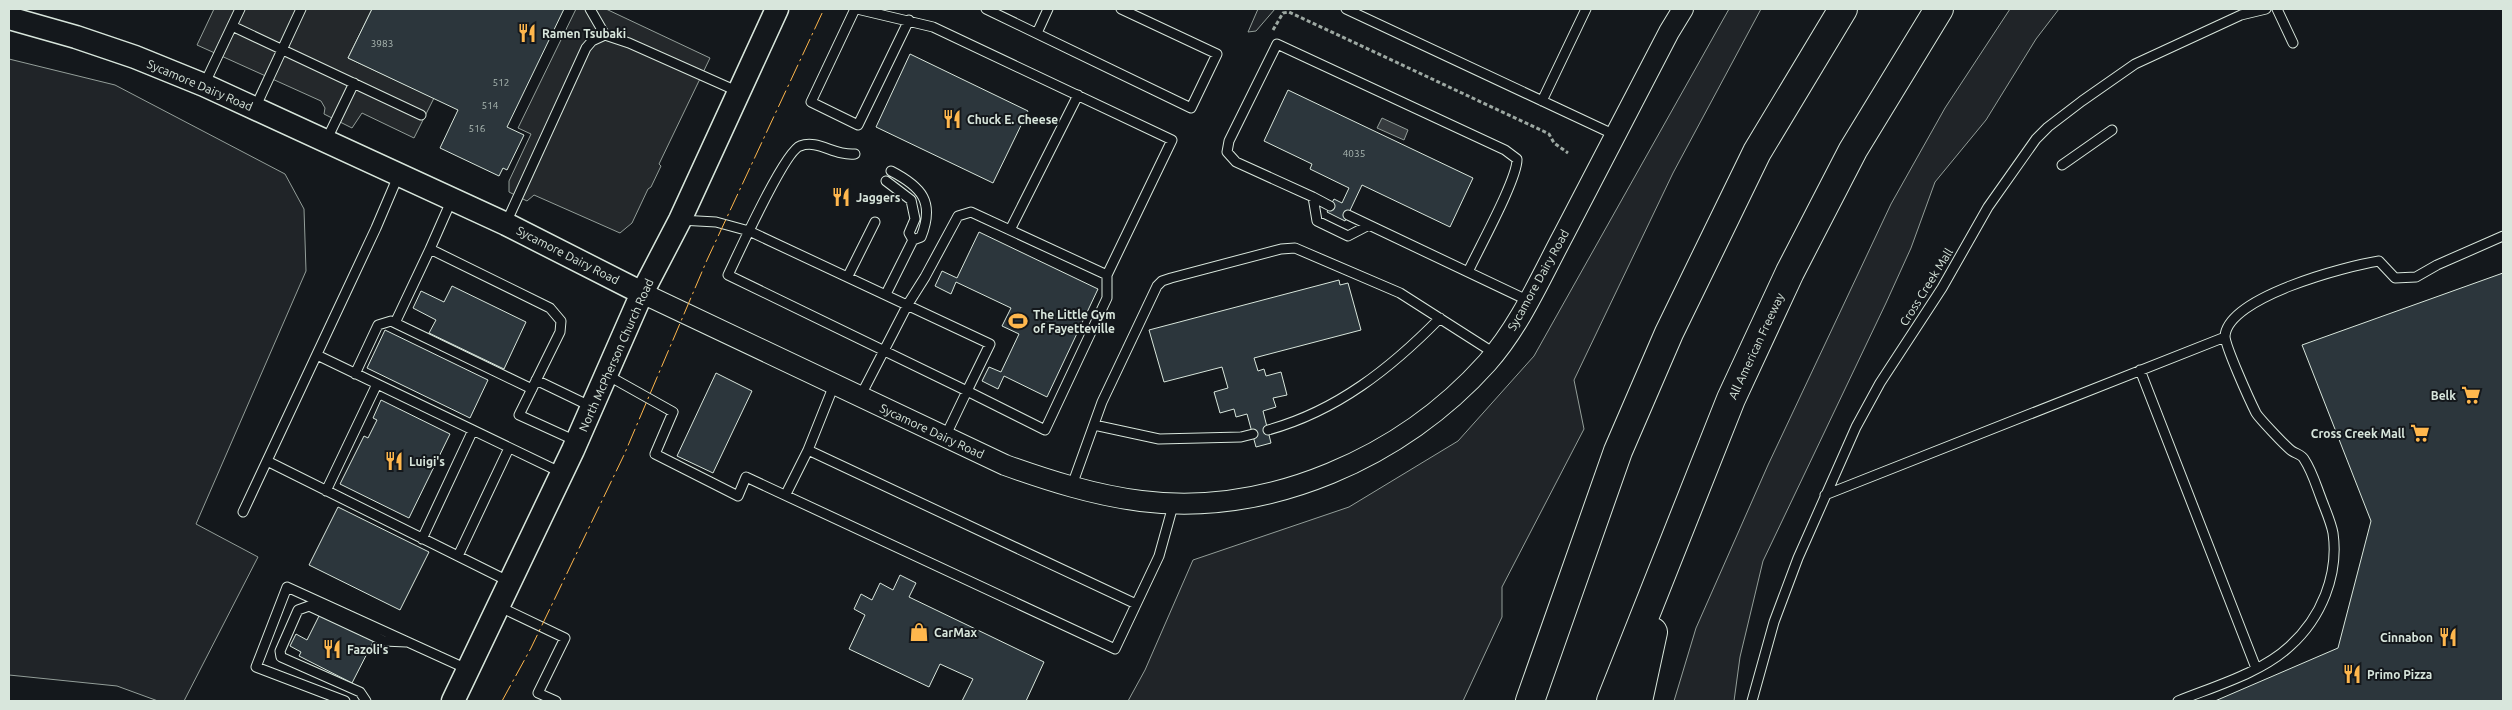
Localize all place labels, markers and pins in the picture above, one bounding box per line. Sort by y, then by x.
restaurant icon: Ramen Tsubaki [516,22,538,44]
place label: Ramen Tsubaki [542,27,626,40]
restaurant icon: Chuck E. Cheese [941,108,963,130]
place label: Chuck E. Cheese [967,113,1058,126]
restaurant icon: Jaggers [830,186,852,208]
place label: Jaggers [856,191,901,204]
place label: The Little Gym of Fayetteville [1033,308,1116,335]
sports icon: The Little Gym of Fayetteville [1007,310,1029,332]
supermarket icon: Belk [2460,384,2482,406]
place label: Belk [2431,389,2456,402]
supermarket icon: Cross Creek Mall [2409,422,2431,444]
place label: Cross Creek Mall [2311,427,2405,440]
restaurant icon: Luigi's [383,450,405,472]
place label: Luigi's [409,455,445,468]
shop icon: CarMax [908,621,930,643]
place label: CarMax [934,626,977,639]
restaurant icon: Cinnabon [2437,626,2459,648]
place label: Cinnabon [2380,631,2433,644]
restaurant icon: Fazoli's [321,638,343,660]
place label: Fazoli's [347,643,389,656]
restaurant icon: Primo Pizza [2341,663,2363,685]
place label: Primo Pizza [2367,668,2432,681]

